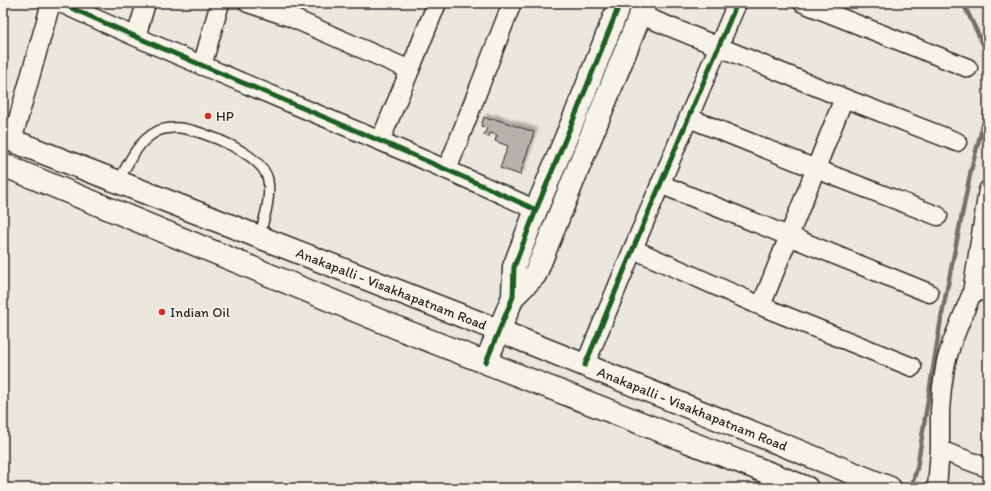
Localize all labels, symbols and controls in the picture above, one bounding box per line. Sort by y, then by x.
place label: HP [216,108,234,125]
marker: HP [203,111,213,121]
street label: Anakapalli - Visakhapatnam Road [294,244,490,334]
place label: Indian Oil [170,304,230,321]
marker: Indian Oil [157,307,167,317]
street label: Anakapalli - Visakhapatnam Road [595,363,790,455]

